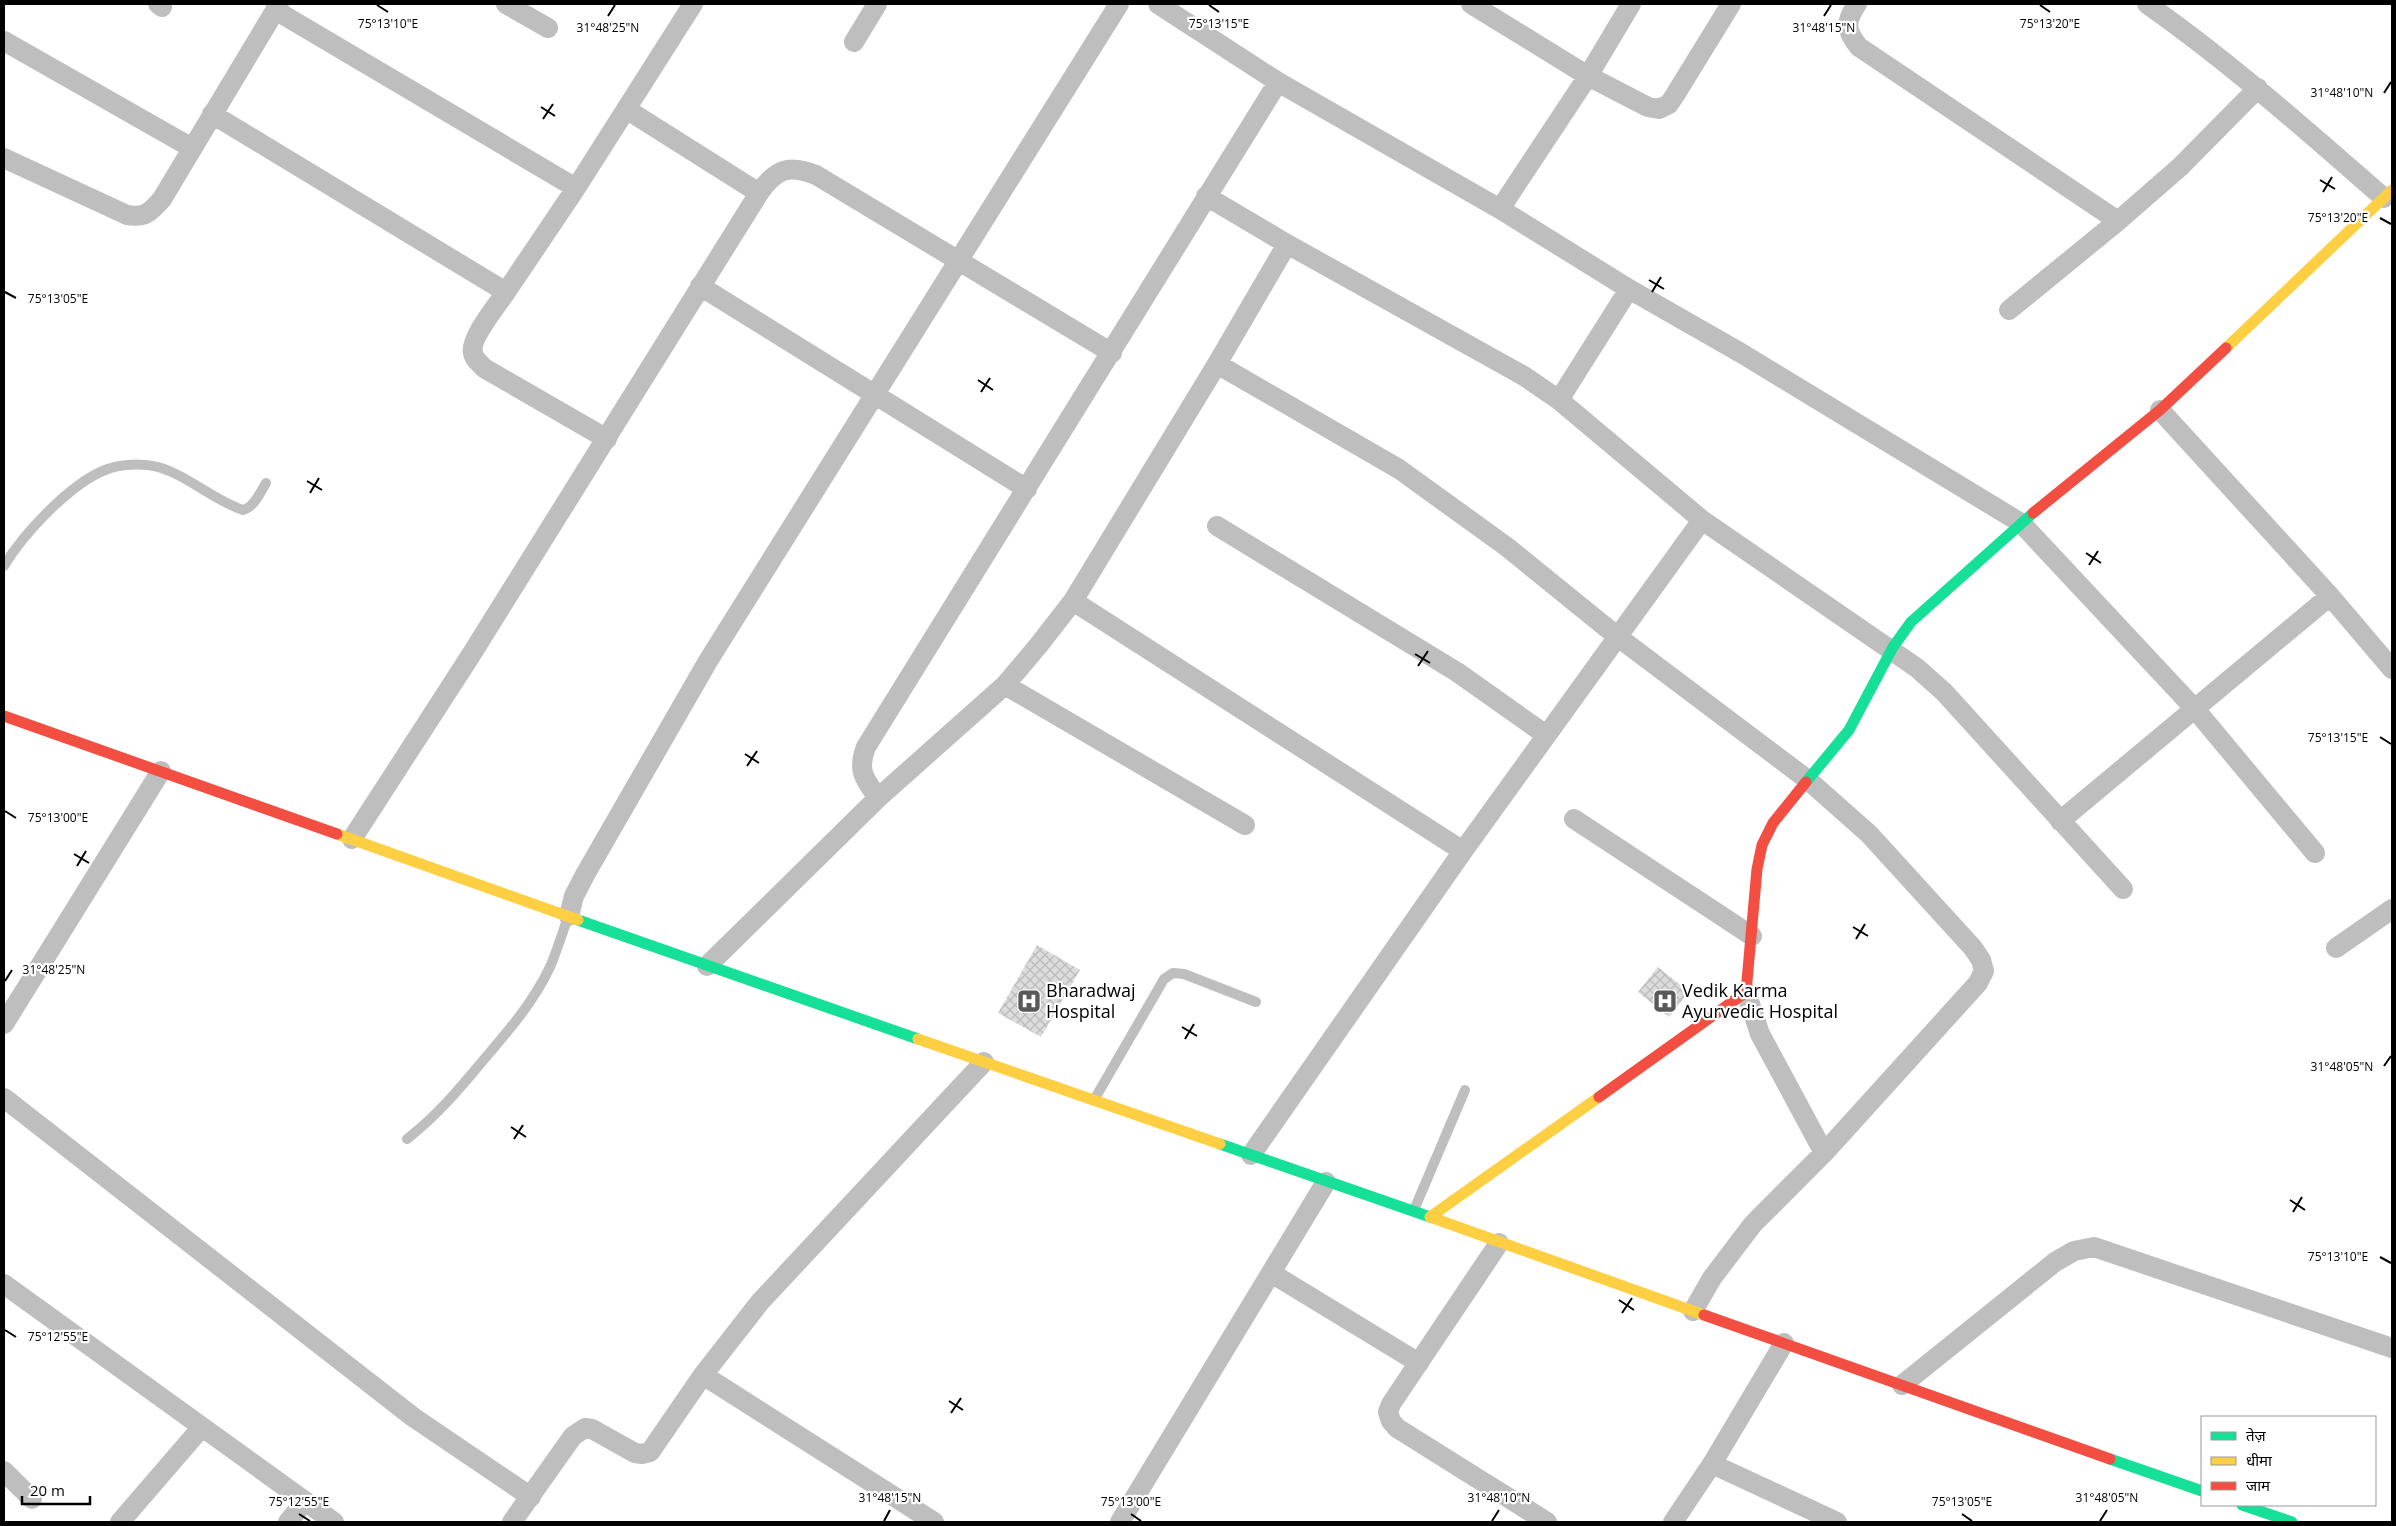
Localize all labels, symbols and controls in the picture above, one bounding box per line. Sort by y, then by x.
text: 75°13'10"E [358,15,418,32]
text: 75°13'15"E [1189,15,1249,32]
text: 75°13'20"E [2020,15,2080,32]
text: 31°48'25"N [577,19,639,36]
text: 31°48'15"N [1793,19,1855,36]
text: 31°48'10"N [2311,84,2373,101]
text: 75°13'20"E [2308,209,2368,226]
text: 75°13'05"E [28,290,88,307]
text: 75°13'15"E [2308,729,2368,746]
text: 75°13'00"E [28,809,88,826]
text: 31°48'25"N [23,961,85,978]
place label: Bharadwaj Hospital [1046,978,1136,1023]
place label: Vedik Karma Ayurvedic Hospital [1682,978,1838,1023]
hospital icon: Bharadwaj Hospital [1016,988,1042,1014]
hospital icon: Vedik Karma Ayurvedic Hospital [1652,988,1678,1014]
text: 31°48'05"N [2311,1058,2373,1075]
text: 75°13'10"E [2308,1248,2368,1265]
text: 75°12'55"E [28,1328,88,1345]
legend [2201,1416,2376,1506]
text: तेज़ [2246,1425,2267,1445]
text: धीमा [2246,1450,2273,1470]
scale bar [22,1474,90,1506]
text: जाम [2246,1475,2271,1495]
text: 20 m [30,1480,65,1500]
text: 31°48'15"N [859,1489,921,1506]
text: 31°48'10"N [1468,1489,1530,1506]
text: 31°48'05"N [2076,1489,2138,1506]
text: 75°12'55"E [269,1493,329,1510]
text: 75°13'00"E [1101,1493,1161,1510]
text: 75°13'05"E [1932,1493,1992,1510]

